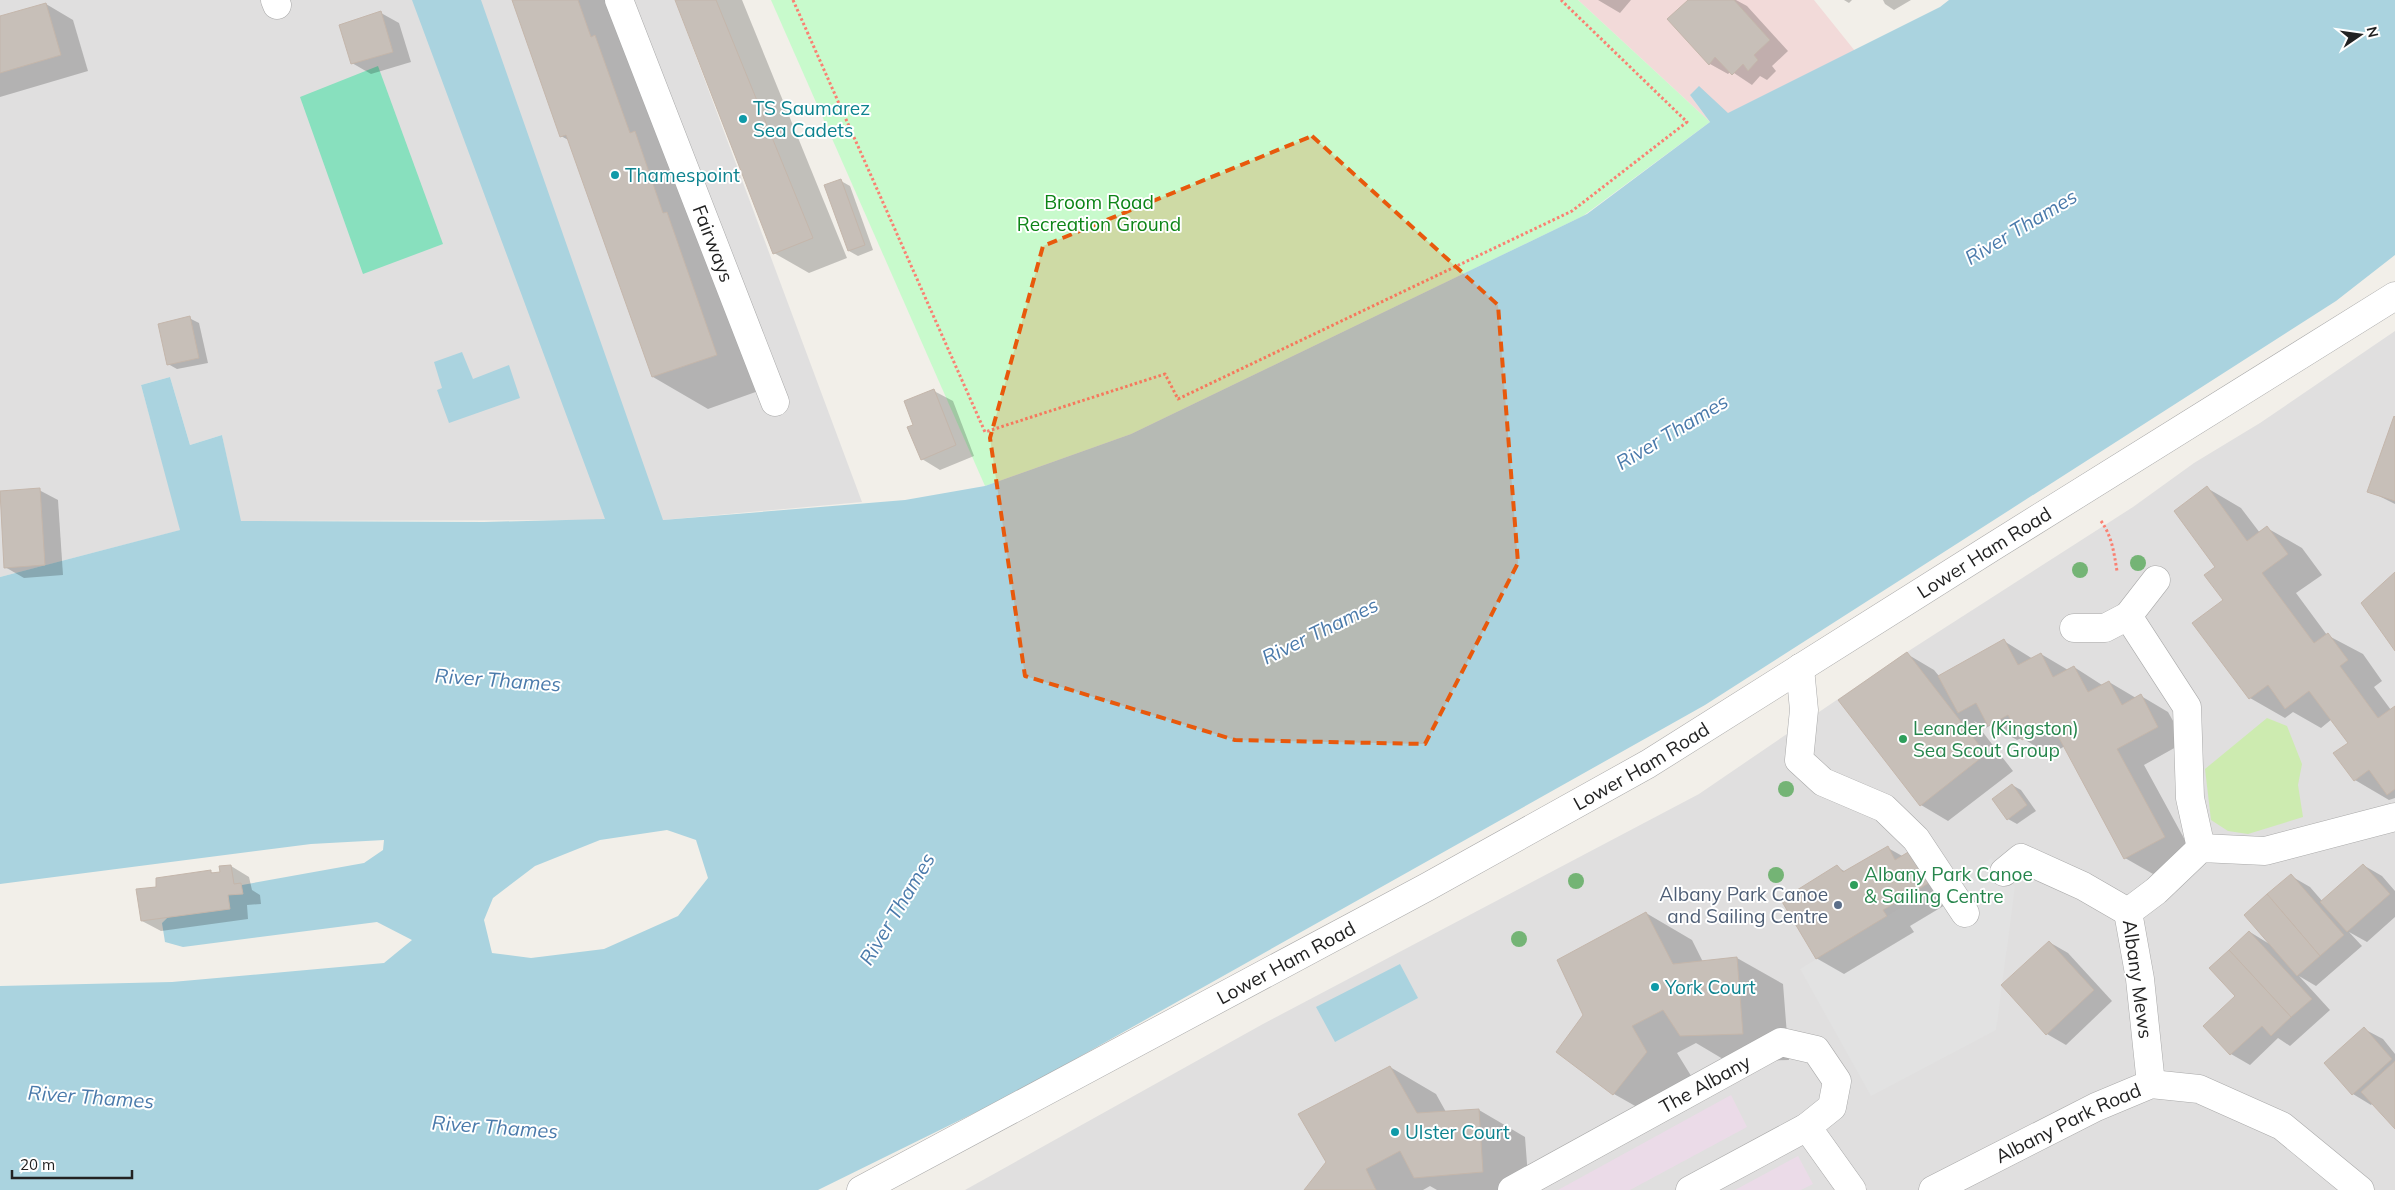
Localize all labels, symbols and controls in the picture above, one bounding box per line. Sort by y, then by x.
north arrow [2335,10,2385,60]
text: N [2363,25,2383,39]
place label: TS Saumarez Sea Cadets [753,96,870,142]
marker: TS Saumarez Sea Cadets [737,113,749,125]
place label: Thamespoint [625,163,740,187]
marker: Thamespoint [609,169,621,181]
water label: River Thames [1960,183,2082,270]
park label: Broom Road Recreation Ground [1017,190,1181,236]
street label: Fairways [688,201,739,285]
water label: River Thames [1611,388,1733,475]
street label: Lower Ham Road [1912,501,2056,603]
water label: River Thames [1257,592,1382,670]
water label: River Thames [434,663,562,696]
place label: Leander (Kingston) Sea Scout Group [1913,716,2079,762]
street label: Lower Ham Road [1569,717,1714,815]
marker: Leander (Kingston) Sea Scout Group [1897,733,1909,745]
water label: River Thames [853,848,940,969]
place label: Albany Park Canoe & Sailing Centre [1864,862,2033,908]
marker: Albany Park Canoe & Sailing Centre [1848,879,1860,891]
place label: Albany Park Canoe and Sailing Centre [1659,882,1828,928]
marker: Albany Park Canoe and Sailing Centre [1832,899,1844,911]
street label: Lower Ham Road [1212,916,1359,1009]
street label: Albany Mews [2118,918,2158,1040]
place label: York Court [1664,975,1756,999]
marker: York Court [1649,981,1661,993]
street label: The Albany [1655,1049,1755,1119]
street label: Albany Park Road [1991,1078,2145,1168]
water label: River Thames [27,1080,155,1113]
water label: River Thames [431,1110,559,1143]
place label: Ulster Court [1405,1120,1510,1144]
marker: Ulster Court [1389,1126,1401,1138]
scale bar [12,1148,132,1180]
text: 20 m [20,1155,55,1174]

